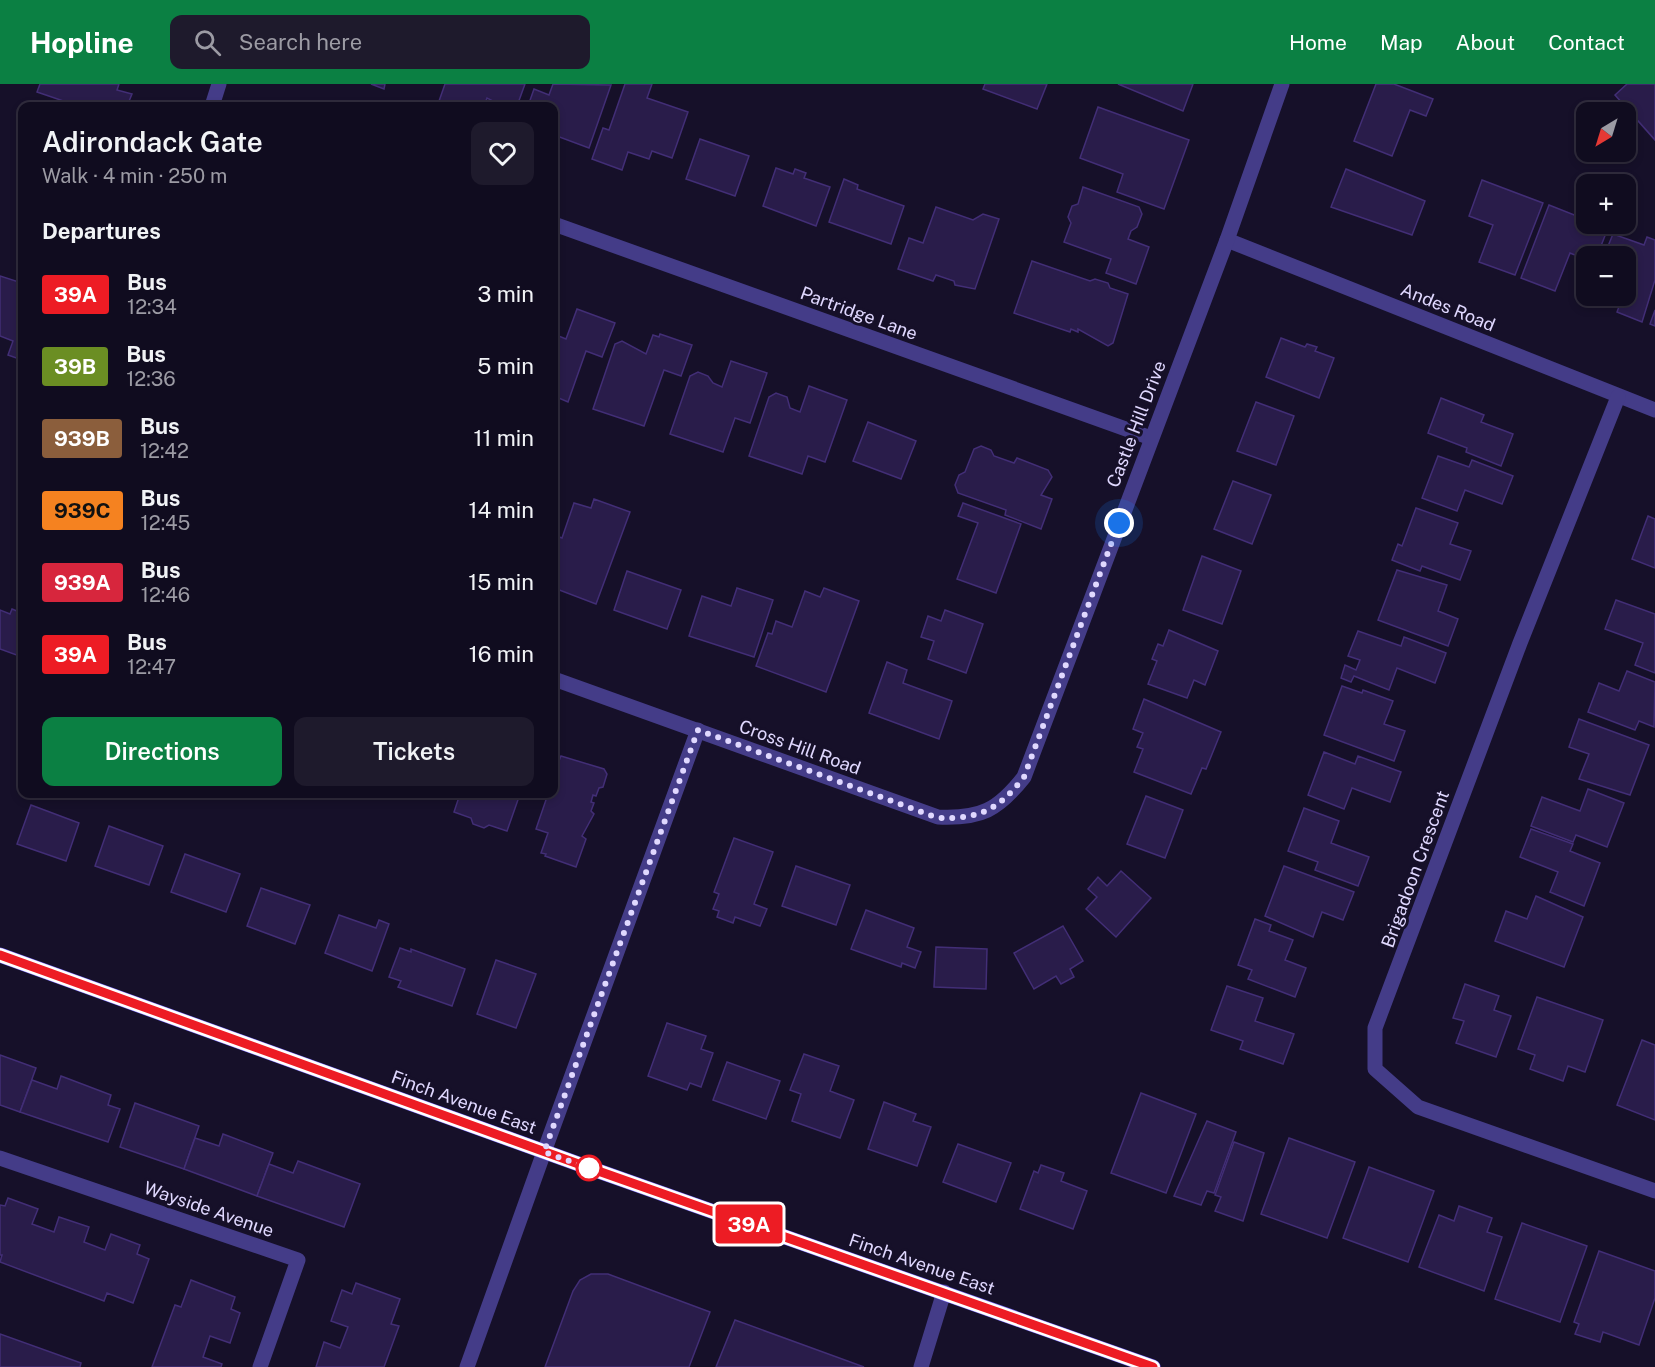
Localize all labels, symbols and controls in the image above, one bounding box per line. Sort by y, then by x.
search box [170,15,590,69]
text: Hopline [30,26,134,59]
icon: search [191,26,224,59]
text: Search here [239,29,362,55]
text: Home [1289,30,1347,55]
text: Map [1380,30,1423,55]
text: About [1456,30,1515,55]
text: Contact [1548,30,1625,55]
north arrow [1576,102,1636,162]
map controls [1576,102,1636,306]
button: heart [471,122,534,185]
text: Adirondack Gate [42,125,263,158]
text: Walk · 4 min · 250 m [42,164,227,188]
button: + [1576,174,1636,234]
text: Departures [42,218,161,244]
button: − [1576,246,1636,306]
text: Bus [127,269,167,295]
street label: Andes Road [1398,279,1498,335]
text: 3 min [477,281,534,307]
text: 39A [54,282,97,307]
street label: Partridge Lane [798,282,920,344]
text: 12:34 [127,295,177,319]
text: Bus [126,341,166,367]
text: 5 min [477,353,534,379]
text: 39B [54,354,96,379]
street label: Castle Hill Drive [1102,358,1170,490]
text: 12:36 [126,367,176,391]
text: Bus [140,413,180,439]
text: 11 min [473,425,534,451]
text: 939B [54,426,110,451]
text: 12:42 [140,439,189,463]
text: Bus [141,485,180,511]
text: 14 min [469,497,534,523]
text: 939C [54,498,111,523]
your location [1104,508,1134,538]
text: 12:45 [141,511,190,535]
text: Bus [141,557,181,583]
text: 15 min [468,569,534,595]
text: 939A [54,570,111,595]
text: 12:46 [141,583,190,607]
text: Bus [127,629,167,655]
text: 16 min [469,641,534,667]
text: 39A [54,642,97,667]
text: 12:47 [127,655,176,679]
street label: Cross Hill Road [736,715,864,779]
button: Directions [42,717,282,786]
button: Tickets [294,717,534,786]
street label: Brigadoon Crescent [1377,788,1453,950]
street label: Finch Avenue East [389,1066,539,1138]
unlabelled marker [576,1155,602,1181]
street label: Wayside Avenue [141,1177,277,1241]
line badge: 39A [714,1204,783,1244]
text: 39A [728,1212,771,1237]
street label: Finch Avenue East [846,1229,998,1299]

